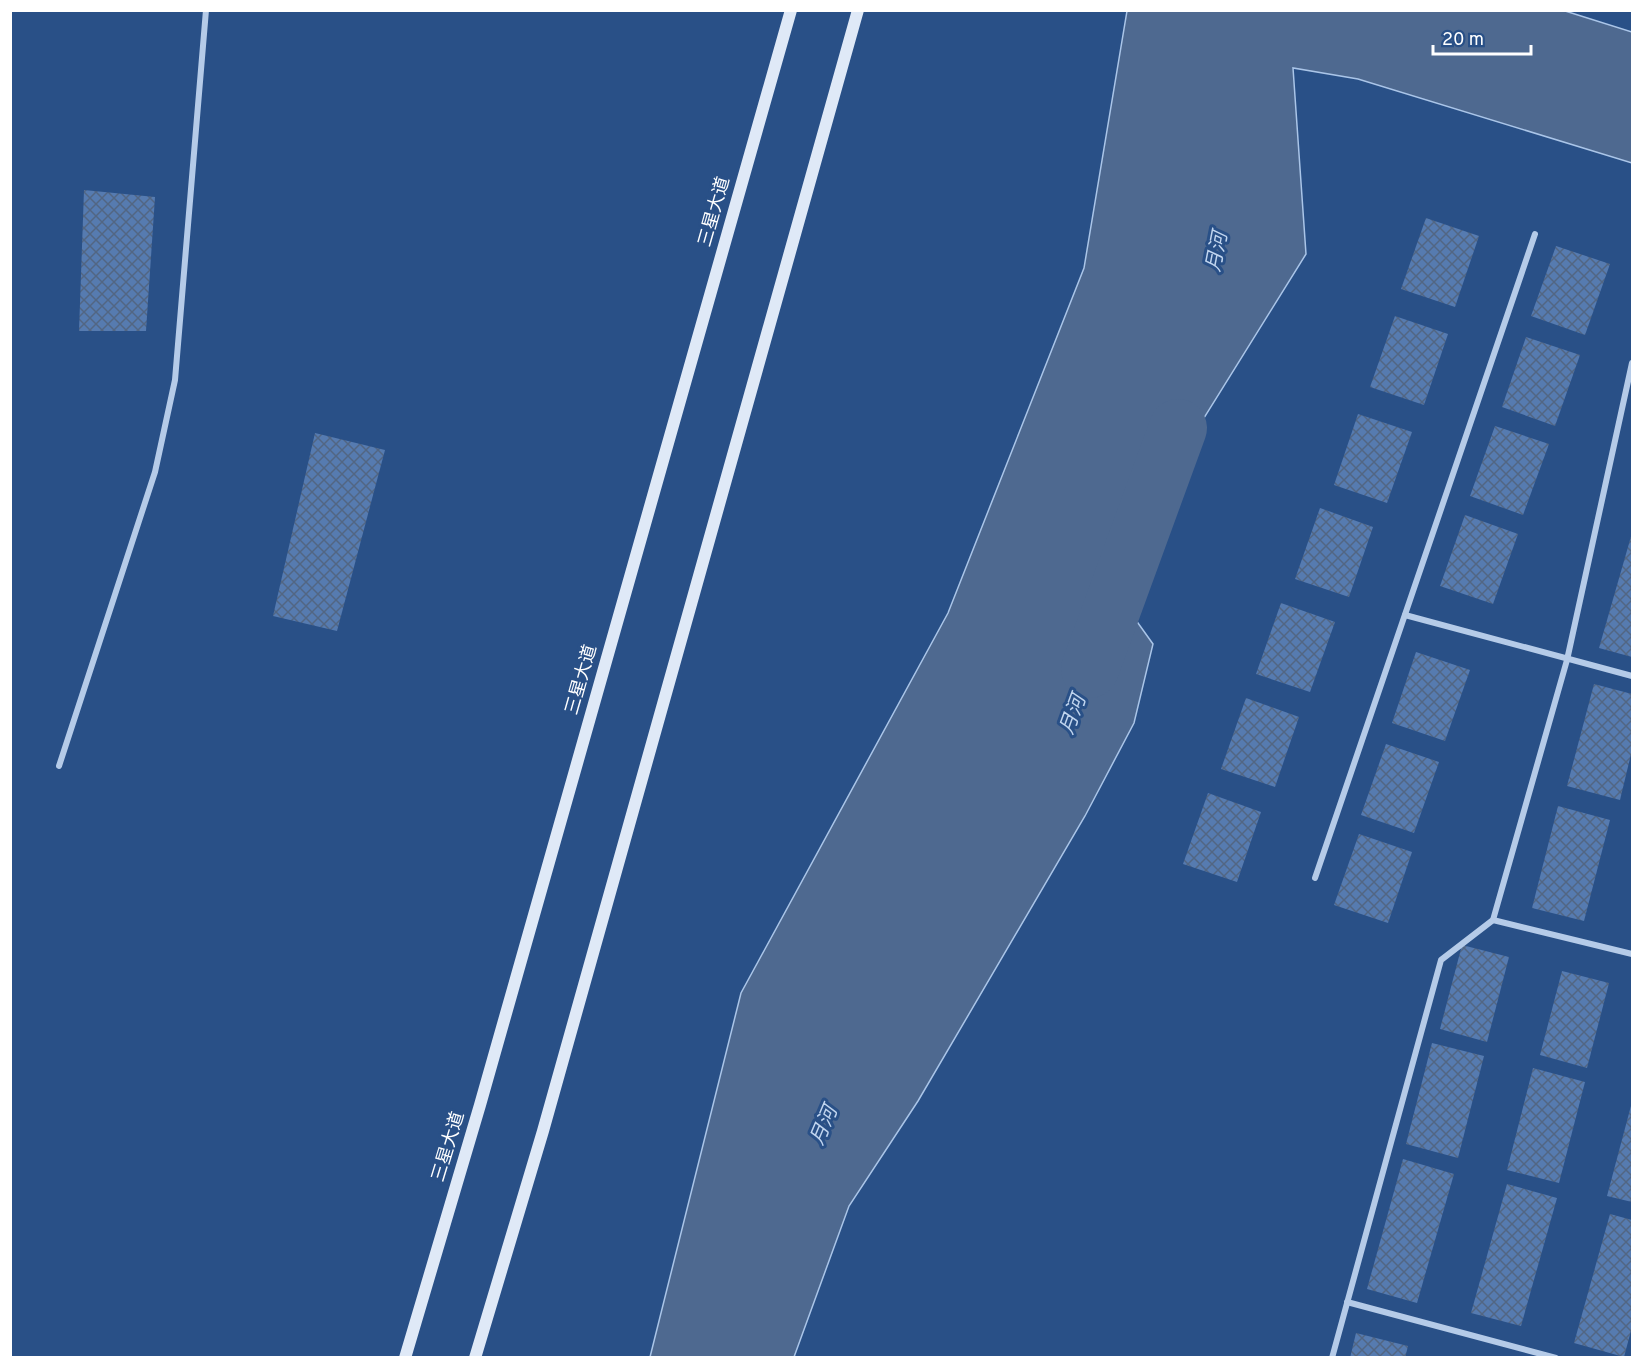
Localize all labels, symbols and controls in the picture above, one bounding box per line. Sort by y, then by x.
scale bar [1433,18,1530,56]
text: 20 m [1442,29,1484,52]
street label: 三星大道 [694,174,736,250]
water label: 月河 [1201,226,1235,274]
street label: 三星大道 [561,642,603,718]
water label: 月河 [1055,688,1094,738]
water label: 月河 [805,1099,846,1149]
street label: 三星大道 [427,1109,471,1185]

